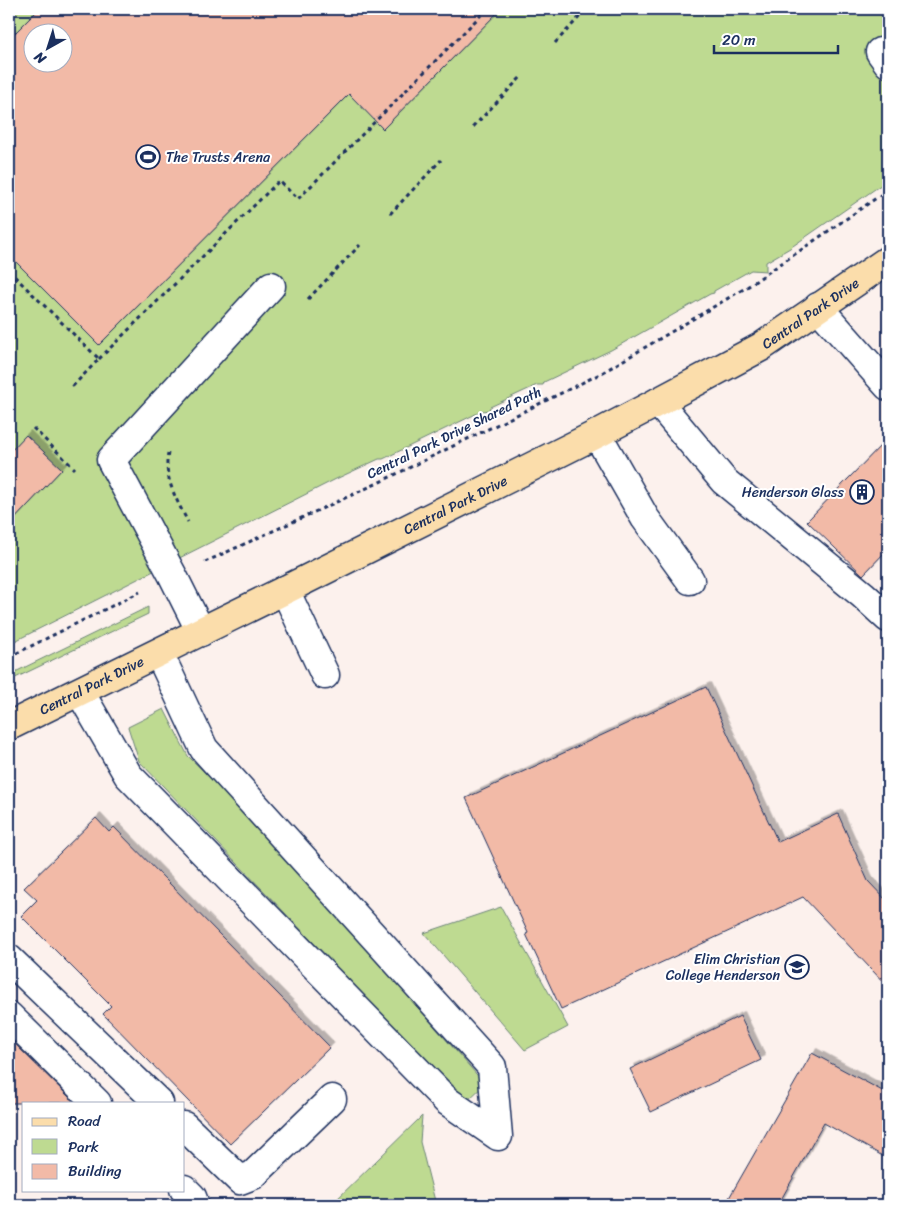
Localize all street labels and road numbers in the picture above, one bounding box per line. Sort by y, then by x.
street label: Central Park Drive [756,271,865,356]
street label: Central Park Drive Shared Path [362,380,546,486]
street label: Central Park Drive [399,468,512,542]
street label: Central Park Drive [35,649,148,722]

